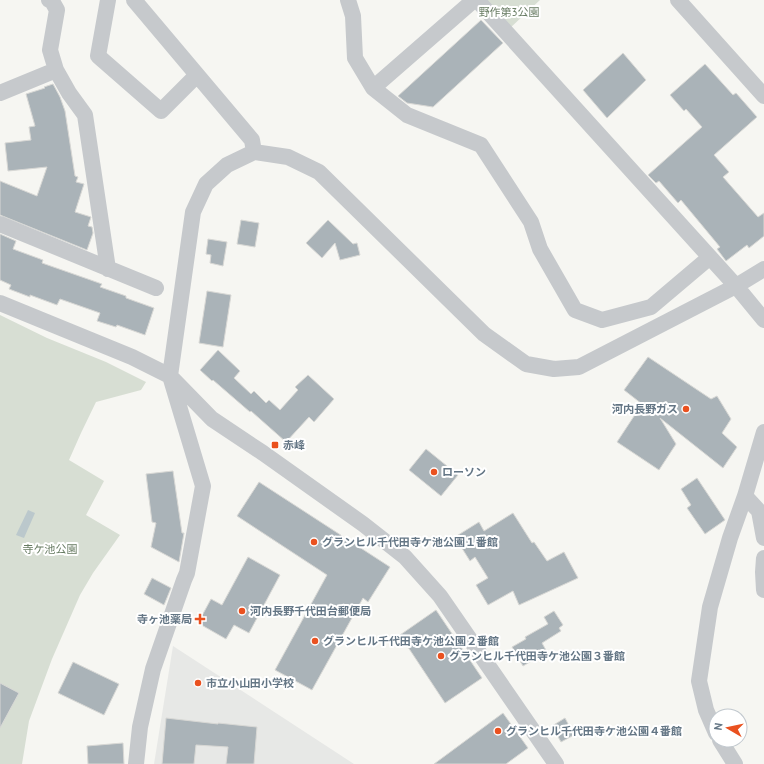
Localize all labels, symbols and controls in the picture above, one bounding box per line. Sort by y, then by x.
park label: 野作第3公園 [479,5,540,19]
place label: 河内長野ガス [612,402,678,416]
marker: 河内長野ガス [681,404,691,414]
place label: 赤峰 [283,438,305,452]
marker: 赤峰 [270,440,280,450]
place label: ローソン [442,465,486,479]
marker: ローソン [429,467,439,477]
place label: グランヒル千代田寺ケ池公園１番館 [322,535,498,549]
marker: グランヒル千代田寺ケ池公園１番館 [309,537,319,547]
park label: 寺ケ池公園 [23,542,78,556]
place label: 河内長野千代田台郵便局 [250,604,371,618]
marker: 河内長野千代田台郵便局 [237,606,247,616]
place label: 寺ヶ池薬局 [137,612,192,626]
marker: 寺ヶ池薬局 [195,614,205,624]
place label: グランヒル千代田寺ケ池公園２番館 [323,634,499,648]
marker: グランヒル千代田寺ケ池公園２番館 [310,636,320,646]
place label: グランヒル千代田寺ケ池公園３番館 [449,649,625,663]
marker: グランヒル千代田寺ケ池公園３番館 [436,651,446,661]
place label: 市立小山田小学校 [206,676,294,690]
marker: 市立小山田小学校 [193,678,203,688]
north arrow [708,708,748,748]
text: N [711,722,726,731]
place label: グランヒル千代田寺ケ池公園４番館 [506,724,682,738]
marker: グランヒル千代田寺ケ池公園４番館 [493,726,503,736]

